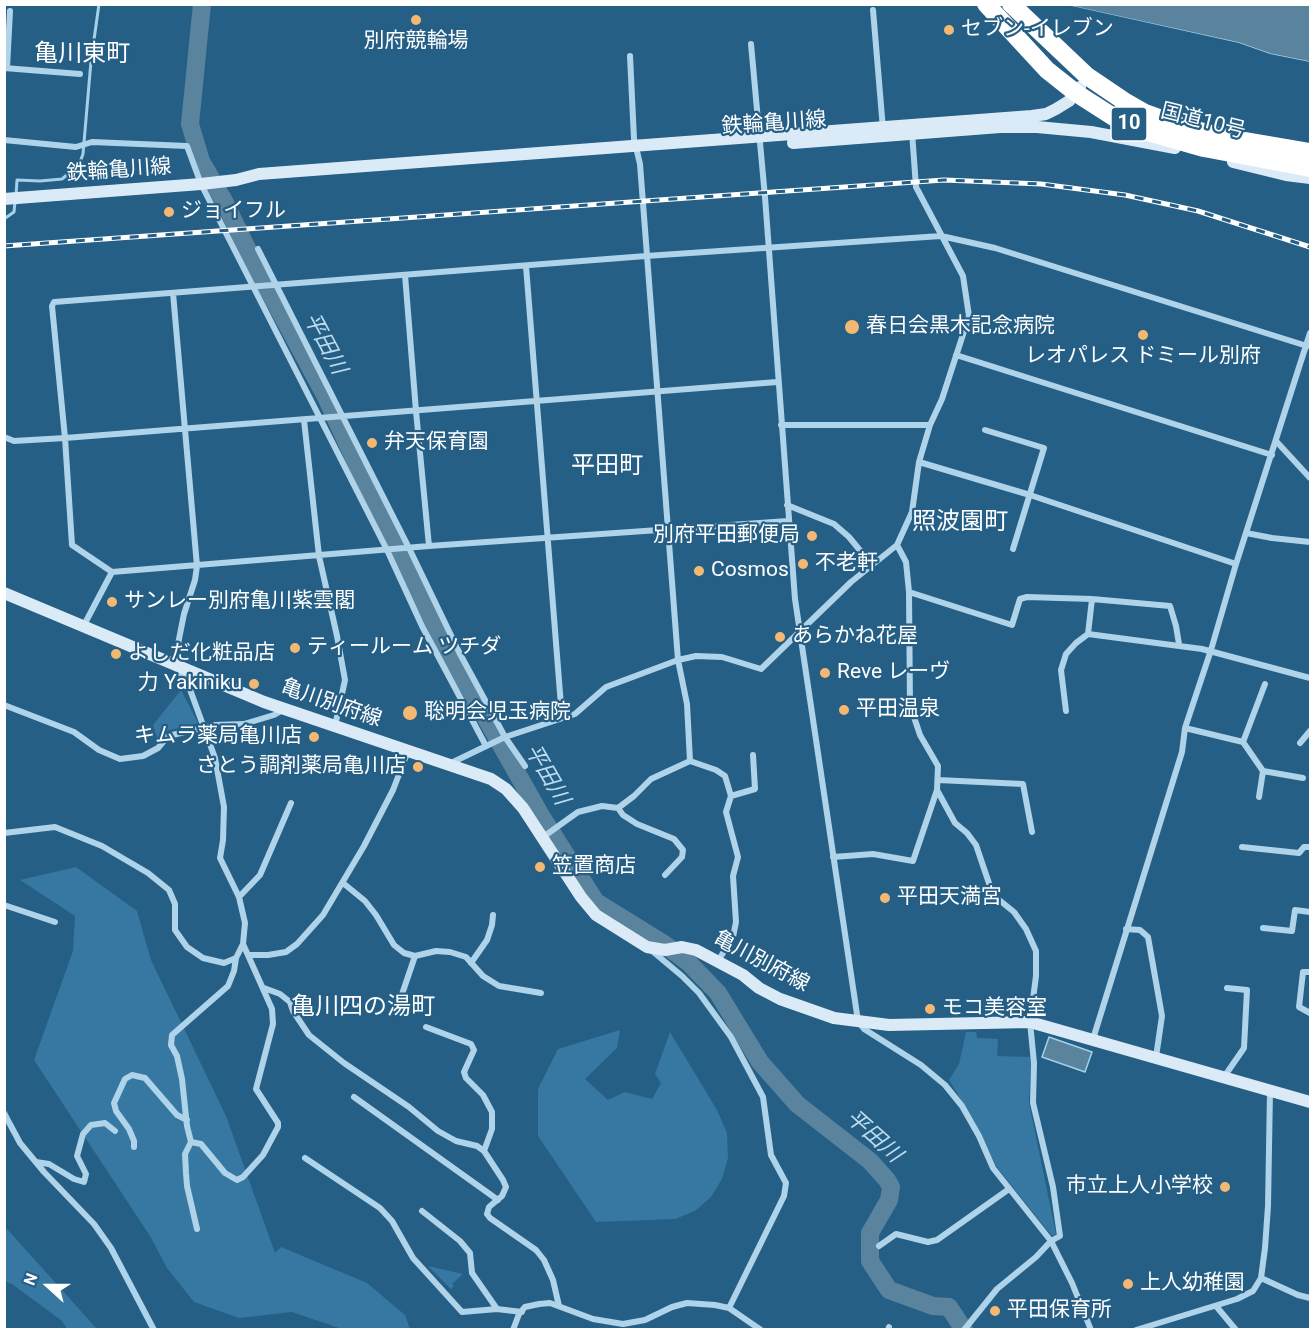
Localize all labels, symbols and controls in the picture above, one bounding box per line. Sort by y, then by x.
marker: 別府競輪場 [409,13,423,27]
place label: セブン-イレブン [961,17,1114,43]
marker: セブン-イレブン [942,23,956,37]
place label: 別府競輪場 [364,29,468,55]
district label: 亀川東町 [34,41,130,69]
street label: 国道10号 [1158,99,1248,145]
road number: 10 [1111,107,1147,141]
street label: 鉄輪亀川線 [721,108,827,140]
street label: 鉄輪亀川線 [66,155,172,187]
place label: ジョイフル [181,199,286,225]
marker: ジョイフル [162,205,176,219]
water label: 平田川 [297,309,351,379]
place label: 春日会黒木記念病院 [866,314,1055,340]
marker: 春日会黒木記念病院 [843,318,861,336]
marker: レオパレス ドミール別府 [1136,328,1150,342]
place label: レオパレス ドミール別府 [1025,344,1261,370]
place label: 弁天保育園 [384,430,489,456]
marker: 弁天保育園 [365,436,379,450]
district label: 平田町 [571,453,643,481]
district label: 照波園町 [912,509,1008,537]
place label: 別府平田郵便局 [653,523,800,549]
marker: 別府平田郵便局 [805,529,819,543]
place label: 不老軒 [815,551,878,577]
marker: 不老軒 [796,557,810,571]
place label: Cosmos [711,558,789,584]
marker: Cosmos [692,564,706,578]
place label: サンレー別府亀川紫雲閣 [124,589,355,615]
marker: サンレー別府亀川紫雲閣 [105,595,119,609]
place label: あらかね花屋 [792,624,918,650]
marker: あらかね花屋 [773,630,787,644]
place label: ティールーム ツチダ [307,635,501,661]
place label: よしだ化粧品店 [128,641,275,667]
marker: ティールーム ツチダ [288,641,302,655]
marker: よしだ化粧品店 [109,647,123,661]
place label: Reve レーヴ [837,660,950,686]
marker: Reve レーヴ [818,666,832,680]
place label: 力 Yakiniku [138,671,242,697]
street label: 亀川別府線 [277,675,385,733]
marker: 力 Yakiniku [247,677,261,691]
place label: 平田温泉 [856,697,940,723]
place label: 聡明会児玉病院 [424,700,571,726]
marker: 平田温泉 [837,703,851,717]
marker: 聡明会児玉病院 [401,704,419,722]
place label: キムラ薬局亀川店 [134,724,302,750]
marker: キムラ薬局亀川店 [307,730,321,744]
water label: 平田川 [518,740,574,810]
place label: さとう調剤薬局亀川店 [196,754,406,780]
marker: さとう調剤薬局亀川店 [411,760,425,774]
place label: 笠置商店 [552,854,636,880]
marker: 笠置商店 [533,860,547,874]
place label: 平田天満宮 [897,885,1002,911]
marker: 平田天満宮 [878,891,892,905]
street label: 亀川別府線 [709,926,813,998]
district label: 亀川四の湯町 [291,994,435,1022]
place label: モコ美容室 [942,996,1047,1022]
marker: モコ美容室 [923,1002,937,1016]
water label: 平田川 [840,1105,906,1169]
place label: 市立上人小学校 [1066,1174,1213,1200]
marker: 市立上人小学校 [1218,1180,1232,1194]
north arrow [18,1256,78,1316]
text: N [20,1271,42,1288]
place label: 上人幼稚園 [1140,1271,1245,1297]
marker: 上人幼稚園 [1121,1277,1135,1291]
place label: 平田保育所 [1007,1298,1112,1324]
marker: 平田保育所 [988,1304,1002,1318]

